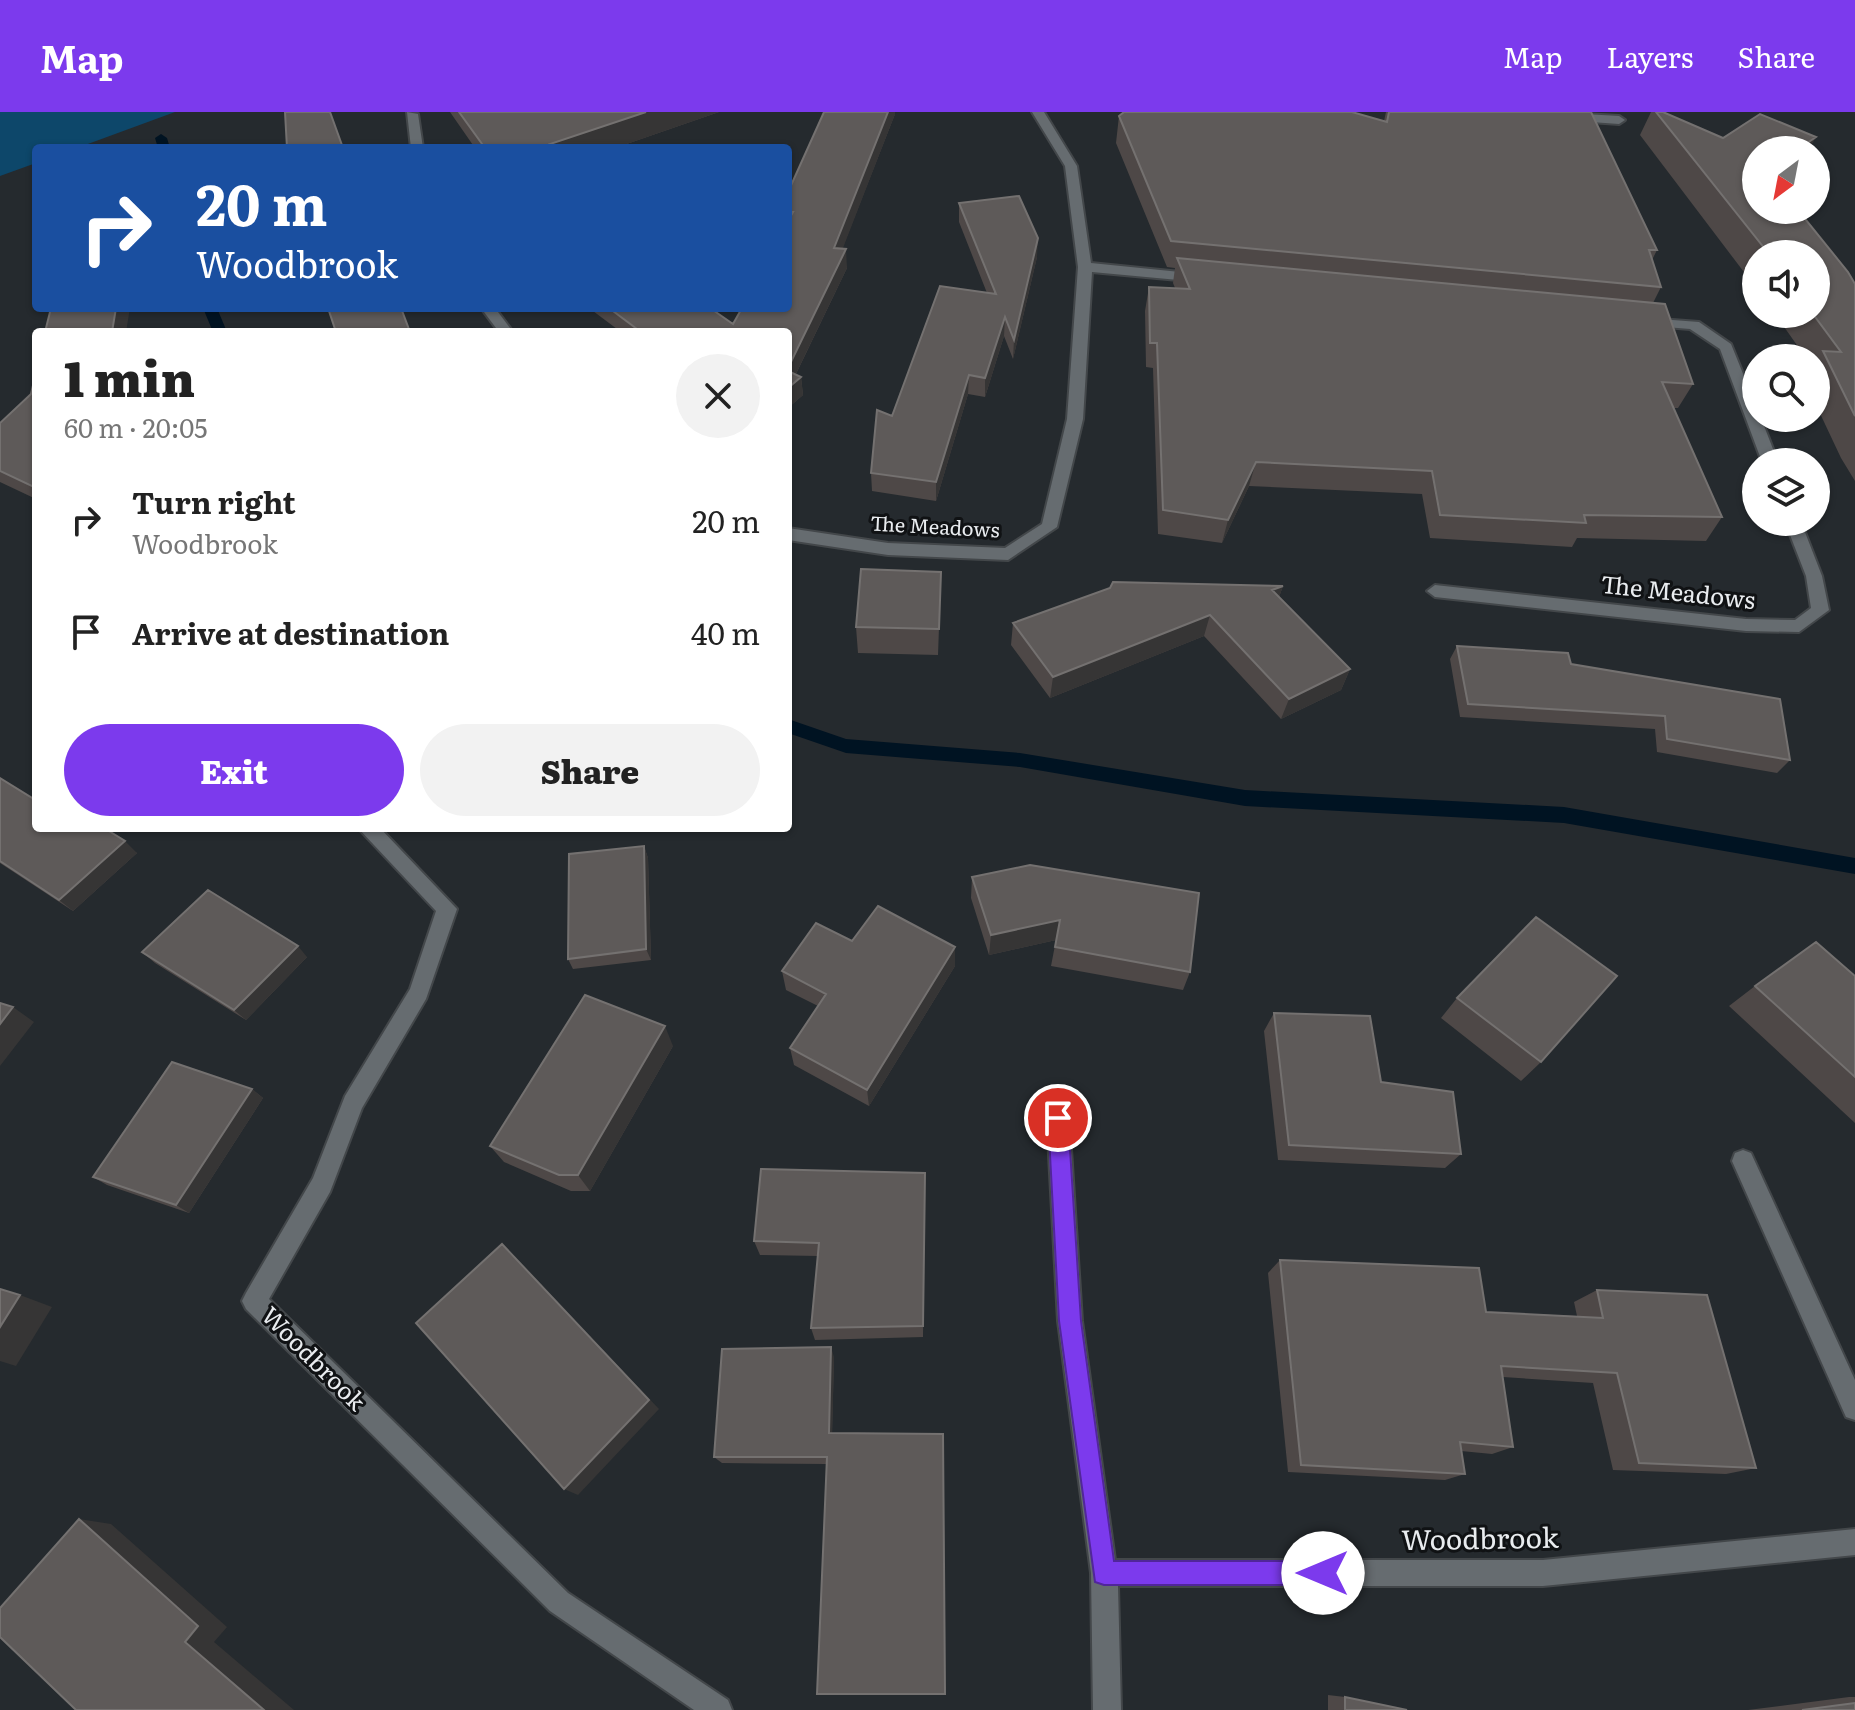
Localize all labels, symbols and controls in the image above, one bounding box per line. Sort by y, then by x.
text: Map [40,28,124,85]
text: Map [1503,35,1562,77]
text: Layers [1606,35,1693,77]
text: Share [1737,35,1815,77]
north arrow [1742,136,1830,224]
map controls [1742,136,1830,536]
text: 20 m [196,160,328,243]
icon: right [64,176,168,280]
text: Woodbrook [196,236,398,289]
button: sound [1742,240,1830,328]
text: 1 min [64,341,195,412]
button: search [1742,344,1830,432]
button: close [676,354,760,438]
text: 60 m · 20:05 [64,407,208,446]
button: layers [1742,448,1830,536]
text: Turn right [132,479,296,523]
icon: right [64,498,108,542]
text: 20 m [692,498,760,542]
street label: The Meadows [870,507,1000,543]
text: Woodbrook [132,523,278,562]
street label: The Meadows [1599,565,1757,616]
icon: arrive [64,610,108,654]
text: Arrive at destination [132,610,449,654]
text: 40 m [691,610,760,654]
button: Exit [64,724,404,816]
button: Share [420,724,760,816]
pin [1024,1084,1092,1152]
icon: arrive [1036,1096,1080,1140]
street label: Woodbrook [255,1297,375,1417]
street label: Woodbrook [1401,1515,1560,1559]
position arrow [1281,1531,1365,1615]

